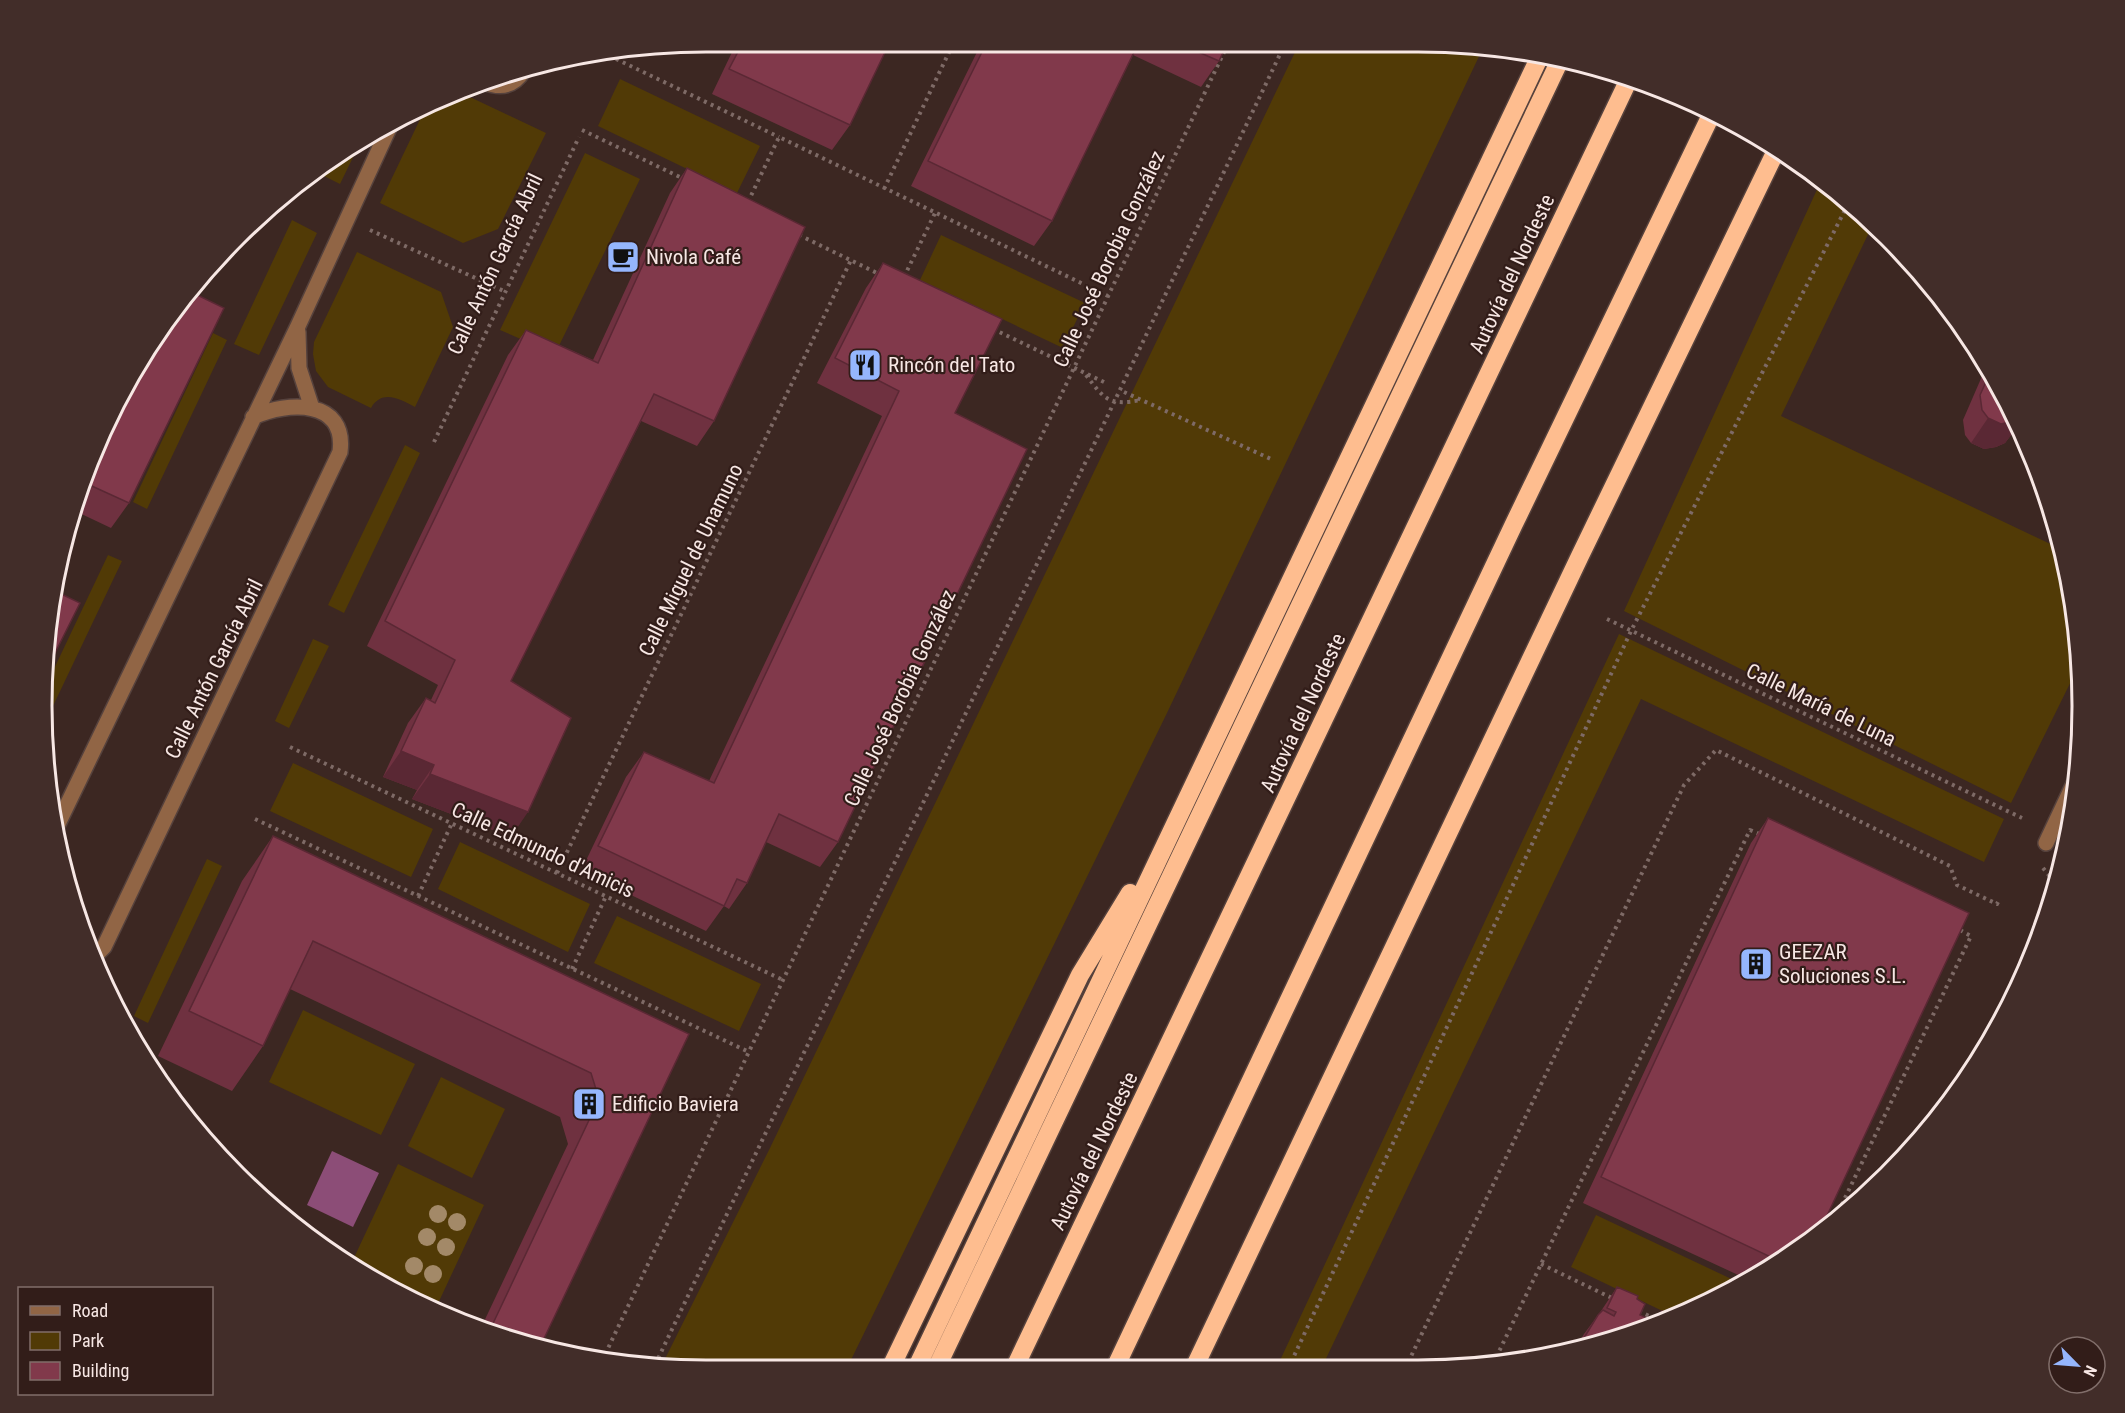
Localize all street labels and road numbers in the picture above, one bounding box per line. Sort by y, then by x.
street label: Calle José Borobia González [1048,147,1170,371]
street label: Calle Antón García Abril [443,170,547,358]
street label: Autovía del Nordeste [1465,190,1559,357]
street label: Calle Miguel de Unamuno [634,460,748,660]
street label: Calle Antón García Abril [160,575,268,763]
street label: Calle José Borobia González [839,586,961,810]
street label: Autovía del Nordeste [1256,629,1350,796]
street label: Calle María de Luna [1742,658,1900,752]
street label: Calle Edmundo d'Amicis [448,797,638,903]
street label: Autovía del Nordeste [1045,1068,1143,1234]

